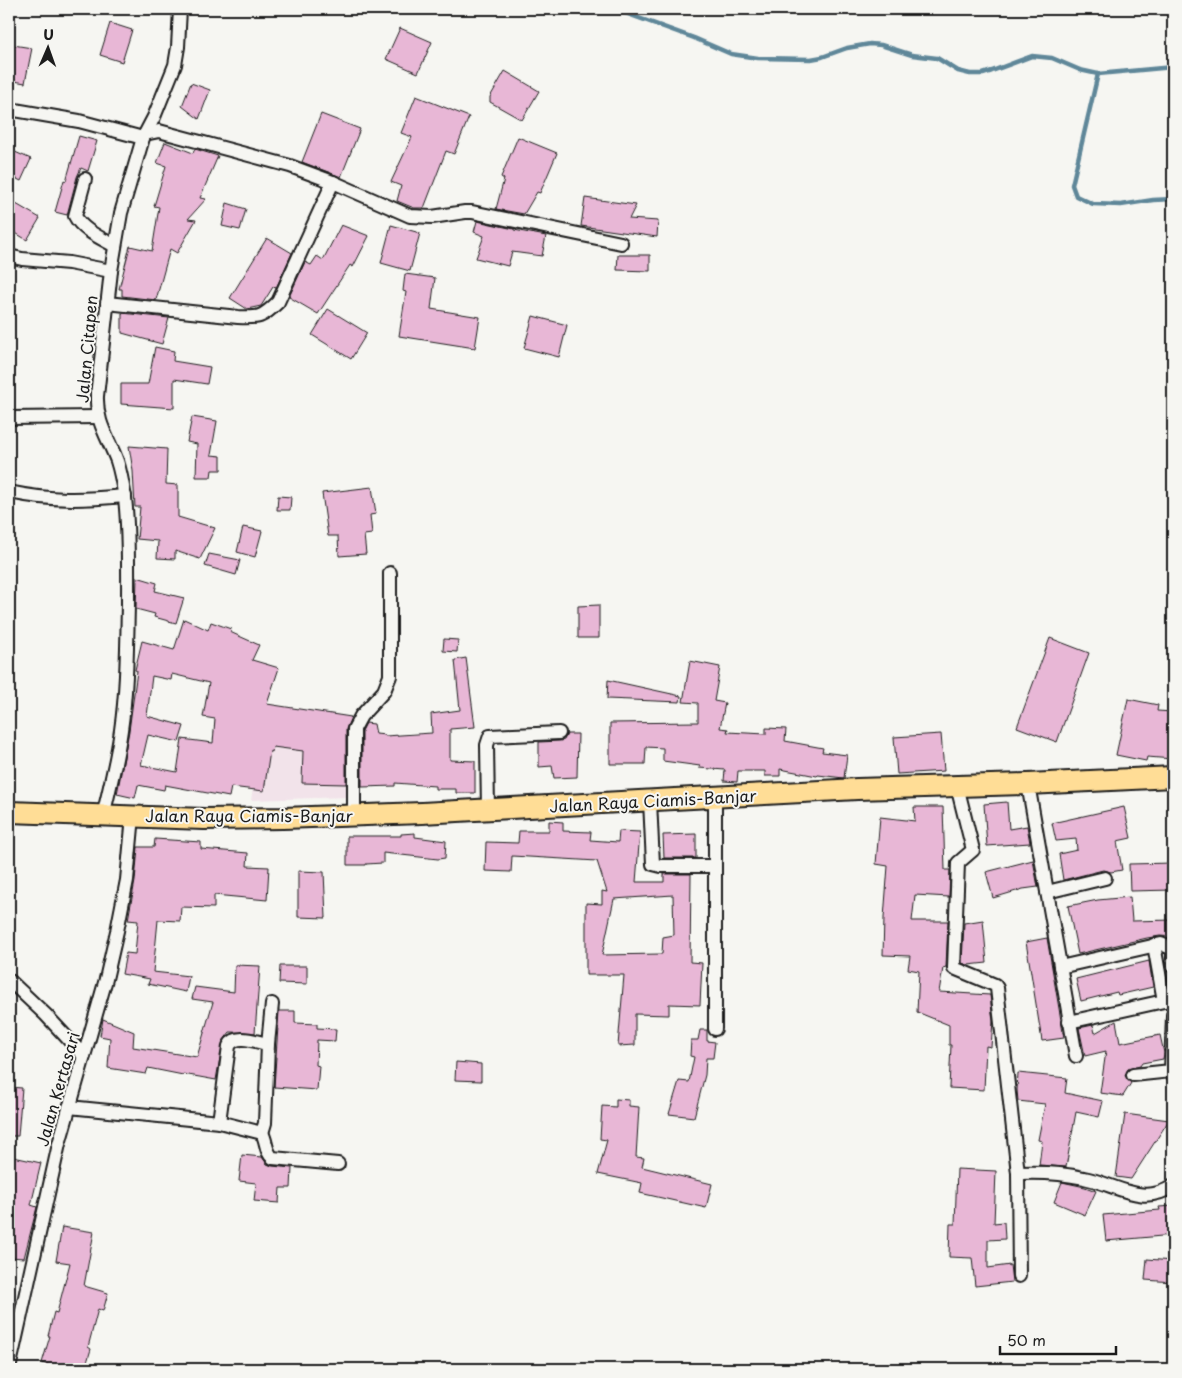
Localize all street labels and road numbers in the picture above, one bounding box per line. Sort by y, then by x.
street label: Jalan Citapen [69,294,103,404]
street label: Jalan Raya Ciamis-Banjar [549,783,758,817]
street label: Jalan Raya Ciamis-Banjar [145,803,353,827]
street label: Jalan Kertasari [29,1029,85,1149]

